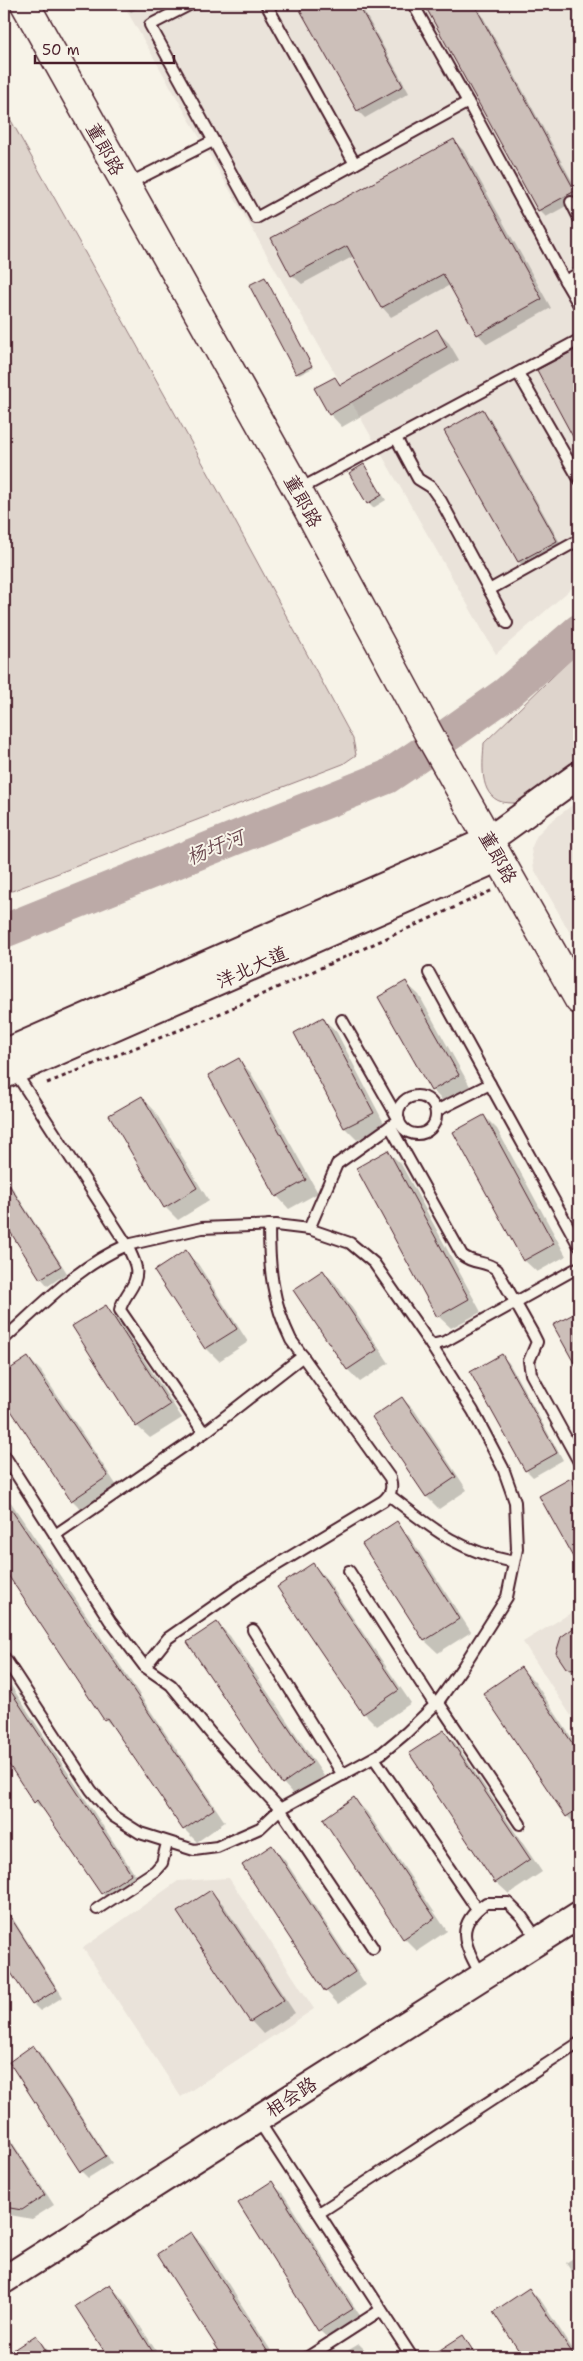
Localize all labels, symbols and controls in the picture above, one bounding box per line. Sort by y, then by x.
scale bar [35,32,174,64]
text: 50 m [42,40,80,60]
street label: 董郎路 [80,118,130,180]
street label: 董郎路 [278,470,328,532]
water label: 杨圩河 [182,823,250,870]
street label: 董郎路 [473,826,523,888]
street label: 洋北大道 [212,940,292,994]
street label: 相会路 [260,2071,322,2123]

